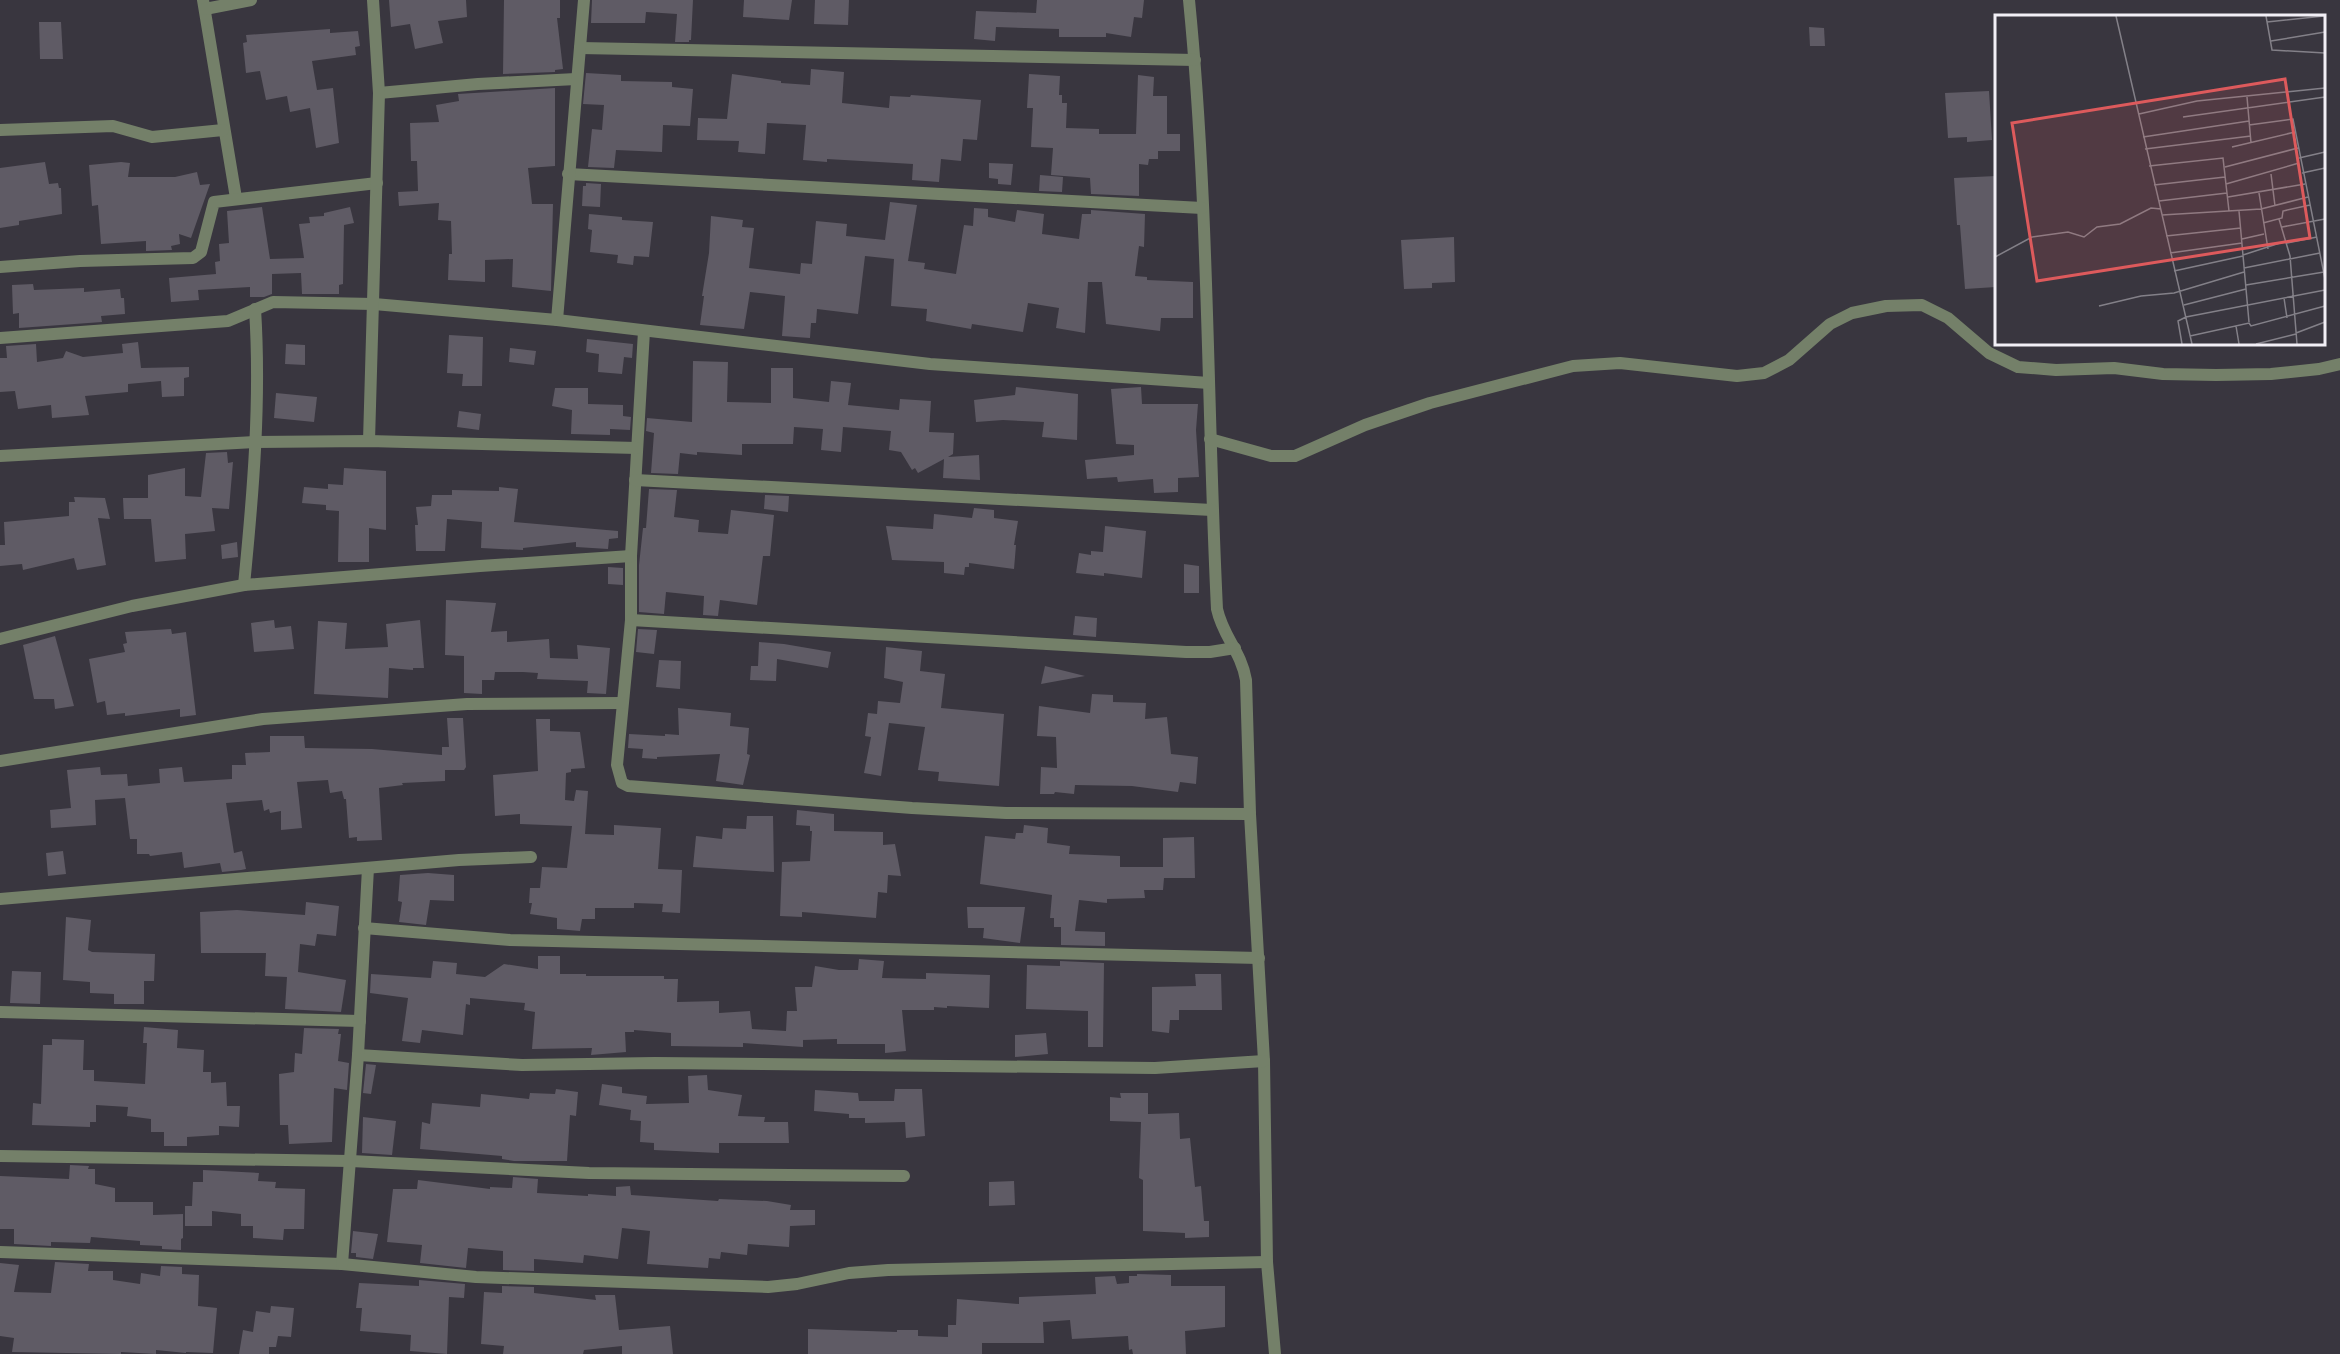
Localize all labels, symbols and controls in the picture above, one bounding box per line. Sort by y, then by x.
inset map [1995,15,2325,345]

